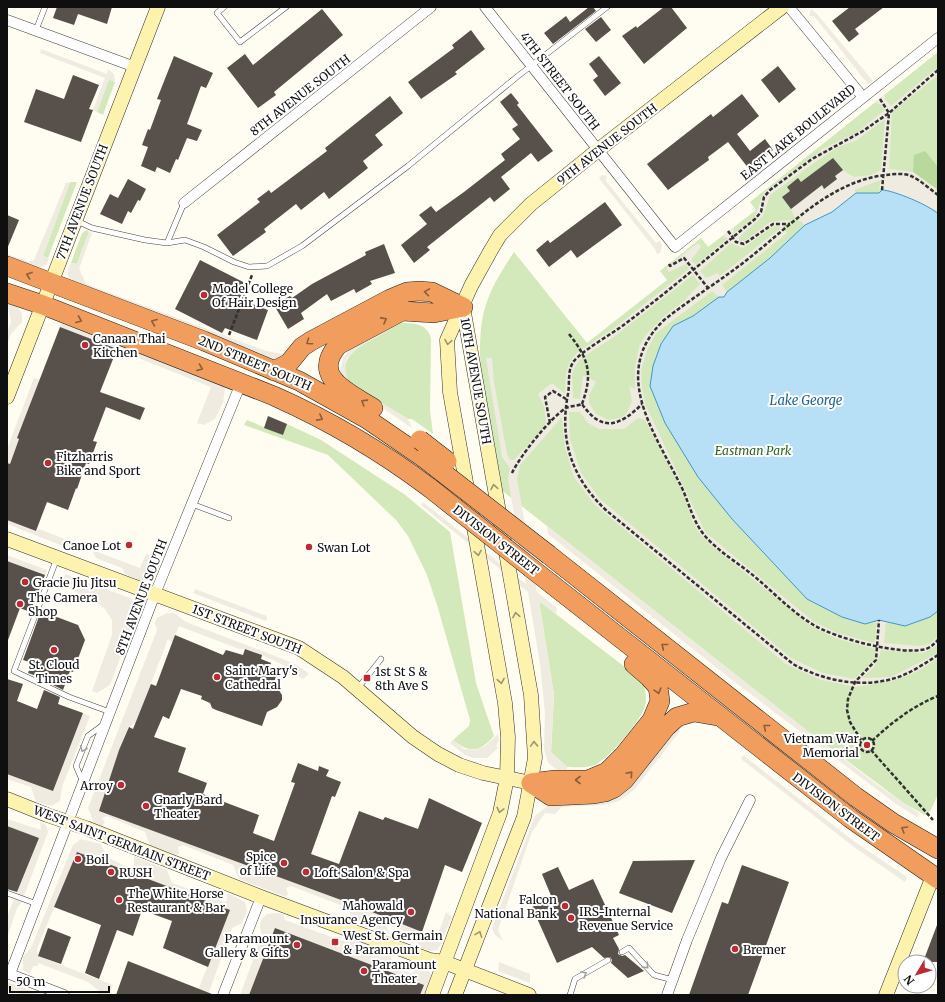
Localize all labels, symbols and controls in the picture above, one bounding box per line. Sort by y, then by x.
street label: 4TH STREET SOUTH [517,29,603,133]
street label: 8TH AVENUE SOUTH [247,51,353,139]
street label: EAST LAKE BOULEVARD [738,81,858,183]
street label: 9TH AVENUE SOUTH [554,100,660,188]
street label: 7TH AVENUE SOUTH [53,142,111,262]
one-way arrow [26,271,33,279]
place label: Model College Of Hair Design [212,281,297,310]
one-way arrow [424,288,430,297]
marker: Model College Of Hair Design [199,290,209,300]
one-way arrow [76,315,83,323]
street label: 10TH AVENUE SOUTH [457,316,495,446]
one-way arrow [380,317,387,325]
one-way arrow [151,318,158,326]
place label: Canaan Thai Kitchen [93,331,166,360]
street label: 2ND STREET SOUTH [196,332,314,394]
one-way arrow [307,337,314,344]
one-way arrow [444,339,453,345]
marker: Canaan Thai Kitchen [80,340,90,350]
one-way arrow [197,363,204,371]
water label: Lake George [770,392,843,409]
one-way arrow [362,400,369,407]
one-way arrow [316,413,323,421]
park label: Eastman Park [715,443,792,458]
place label: Fitzharris Bike and Sport [56,449,141,478]
marker: Fitzharris Bike and Sport [43,458,53,468]
one-way arrow [490,484,499,491]
street label: DIVISION STREET [450,502,542,579]
street label: 8TH AVENUE SOUTH [112,537,170,657]
place label: Canoe Lot [63,538,121,553]
marker: Canoe Lot [124,540,134,550]
place label: Swan Lot [317,540,371,555]
marker: Swan Lot [304,542,314,552]
one-way arrow [473,550,482,556]
place label: Gracie Jiu Jitsu [33,575,117,590]
marker: Gracie Jiu Jitsu [20,577,30,587]
place label: The Camera Shop [28,590,98,619]
marker: The Camera Shop [15,599,25,609]
street label: 1ST STREET SOUTH [190,601,304,657]
one-way arrow [513,612,521,619]
one-way arrow [662,644,669,651]
marker: St. Cloud Times [49,645,59,655]
place label: St. Cloud Times [29,657,79,686]
place label: Saint Mary's Cathedral [225,663,298,692]
place label: 1st St S & 8th Ave S [375,664,428,693]
marker: Saint Mary's Cathedral [212,672,222,682]
marker: 1st St S & 8th Ave S [362,673,372,683]
one-way arrow [496,678,505,684]
one-way arrow [653,688,662,695]
one-way arrow [764,724,771,731]
place label: Vietnam War Memorial [783,731,860,760]
marker: Vietnam War Memorial [862,740,872,750]
one-way arrow [530,741,538,747]
one-way arrow [80,745,88,753]
street label: DIVISION STREET [790,769,883,845]
one-way arrow [625,771,632,779]
one-way arrow [575,776,581,784]
place label: Arroy [79,778,113,793]
marker: Arroy [116,780,126,790]
place label: Gnarly Bard Theater [154,792,222,821]
marker: Gnarly Bard Theater [141,801,151,811]
street label: WEST SAINT GERMAIN STREET [31,802,213,884]
one-way arrow [496,806,505,813]
one-way arrow [901,827,908,834]
place label: Spice of Life [240,849,276,878]
place label: Boil [86,852,109,867]
marker: Boil [73,854,83,864]
marker: Spice of Life [279,858,289,868]
place label: RUSH [119,865,153,880]
place label: Loft Salon & Spa [314,865,409,880]
marker: RUSH [106,867,116,877]
marker: Loft Salon & Spa [301,867,311,877]
place label: The White Horse Restaurant & Bar [127,886,226,915]
place label: Falcon National Bank [475,892,557,921]
marker: The White Horse Restaurant & Bar [114,895,124,905]
place label: Mahowald Insurance Agency [300,898,403,927]
marker: Falcon National Bank [560,901,570,911]
place label: IRS-Internal Revenue Service [579,904,673,933]
marker: Mahowald Insurance Agency [406,907,416,917]
marker: IRS-Internal Revenue Service [566,913,576,923]
place label: West St. Germain & Paramount [342,928,443,957]
one-way arrow [474,930,482,937]
place label: Paramount Gallery & Gifts [205,931,289,960]
marker: West St. Germain & Paramount [330,937,340,947]
marker: Paramount Gallery & Gifts [292,940,302,950]
place label: Bremer [743,942,787,957]
marker: Bremer [730,944,740,954]
north arrow [897,954,937,994]
place label: Paramount Theater [372,957,437,986]
one-way arrow [641,961,648,969]
marker: Paramount Theater [359,966,369,976]
scale bar [10,968,109,994]
one-way arrow [580,972,587,979]
text: N [901,972,917,988]
text: 50 m [16,974,45,989]

